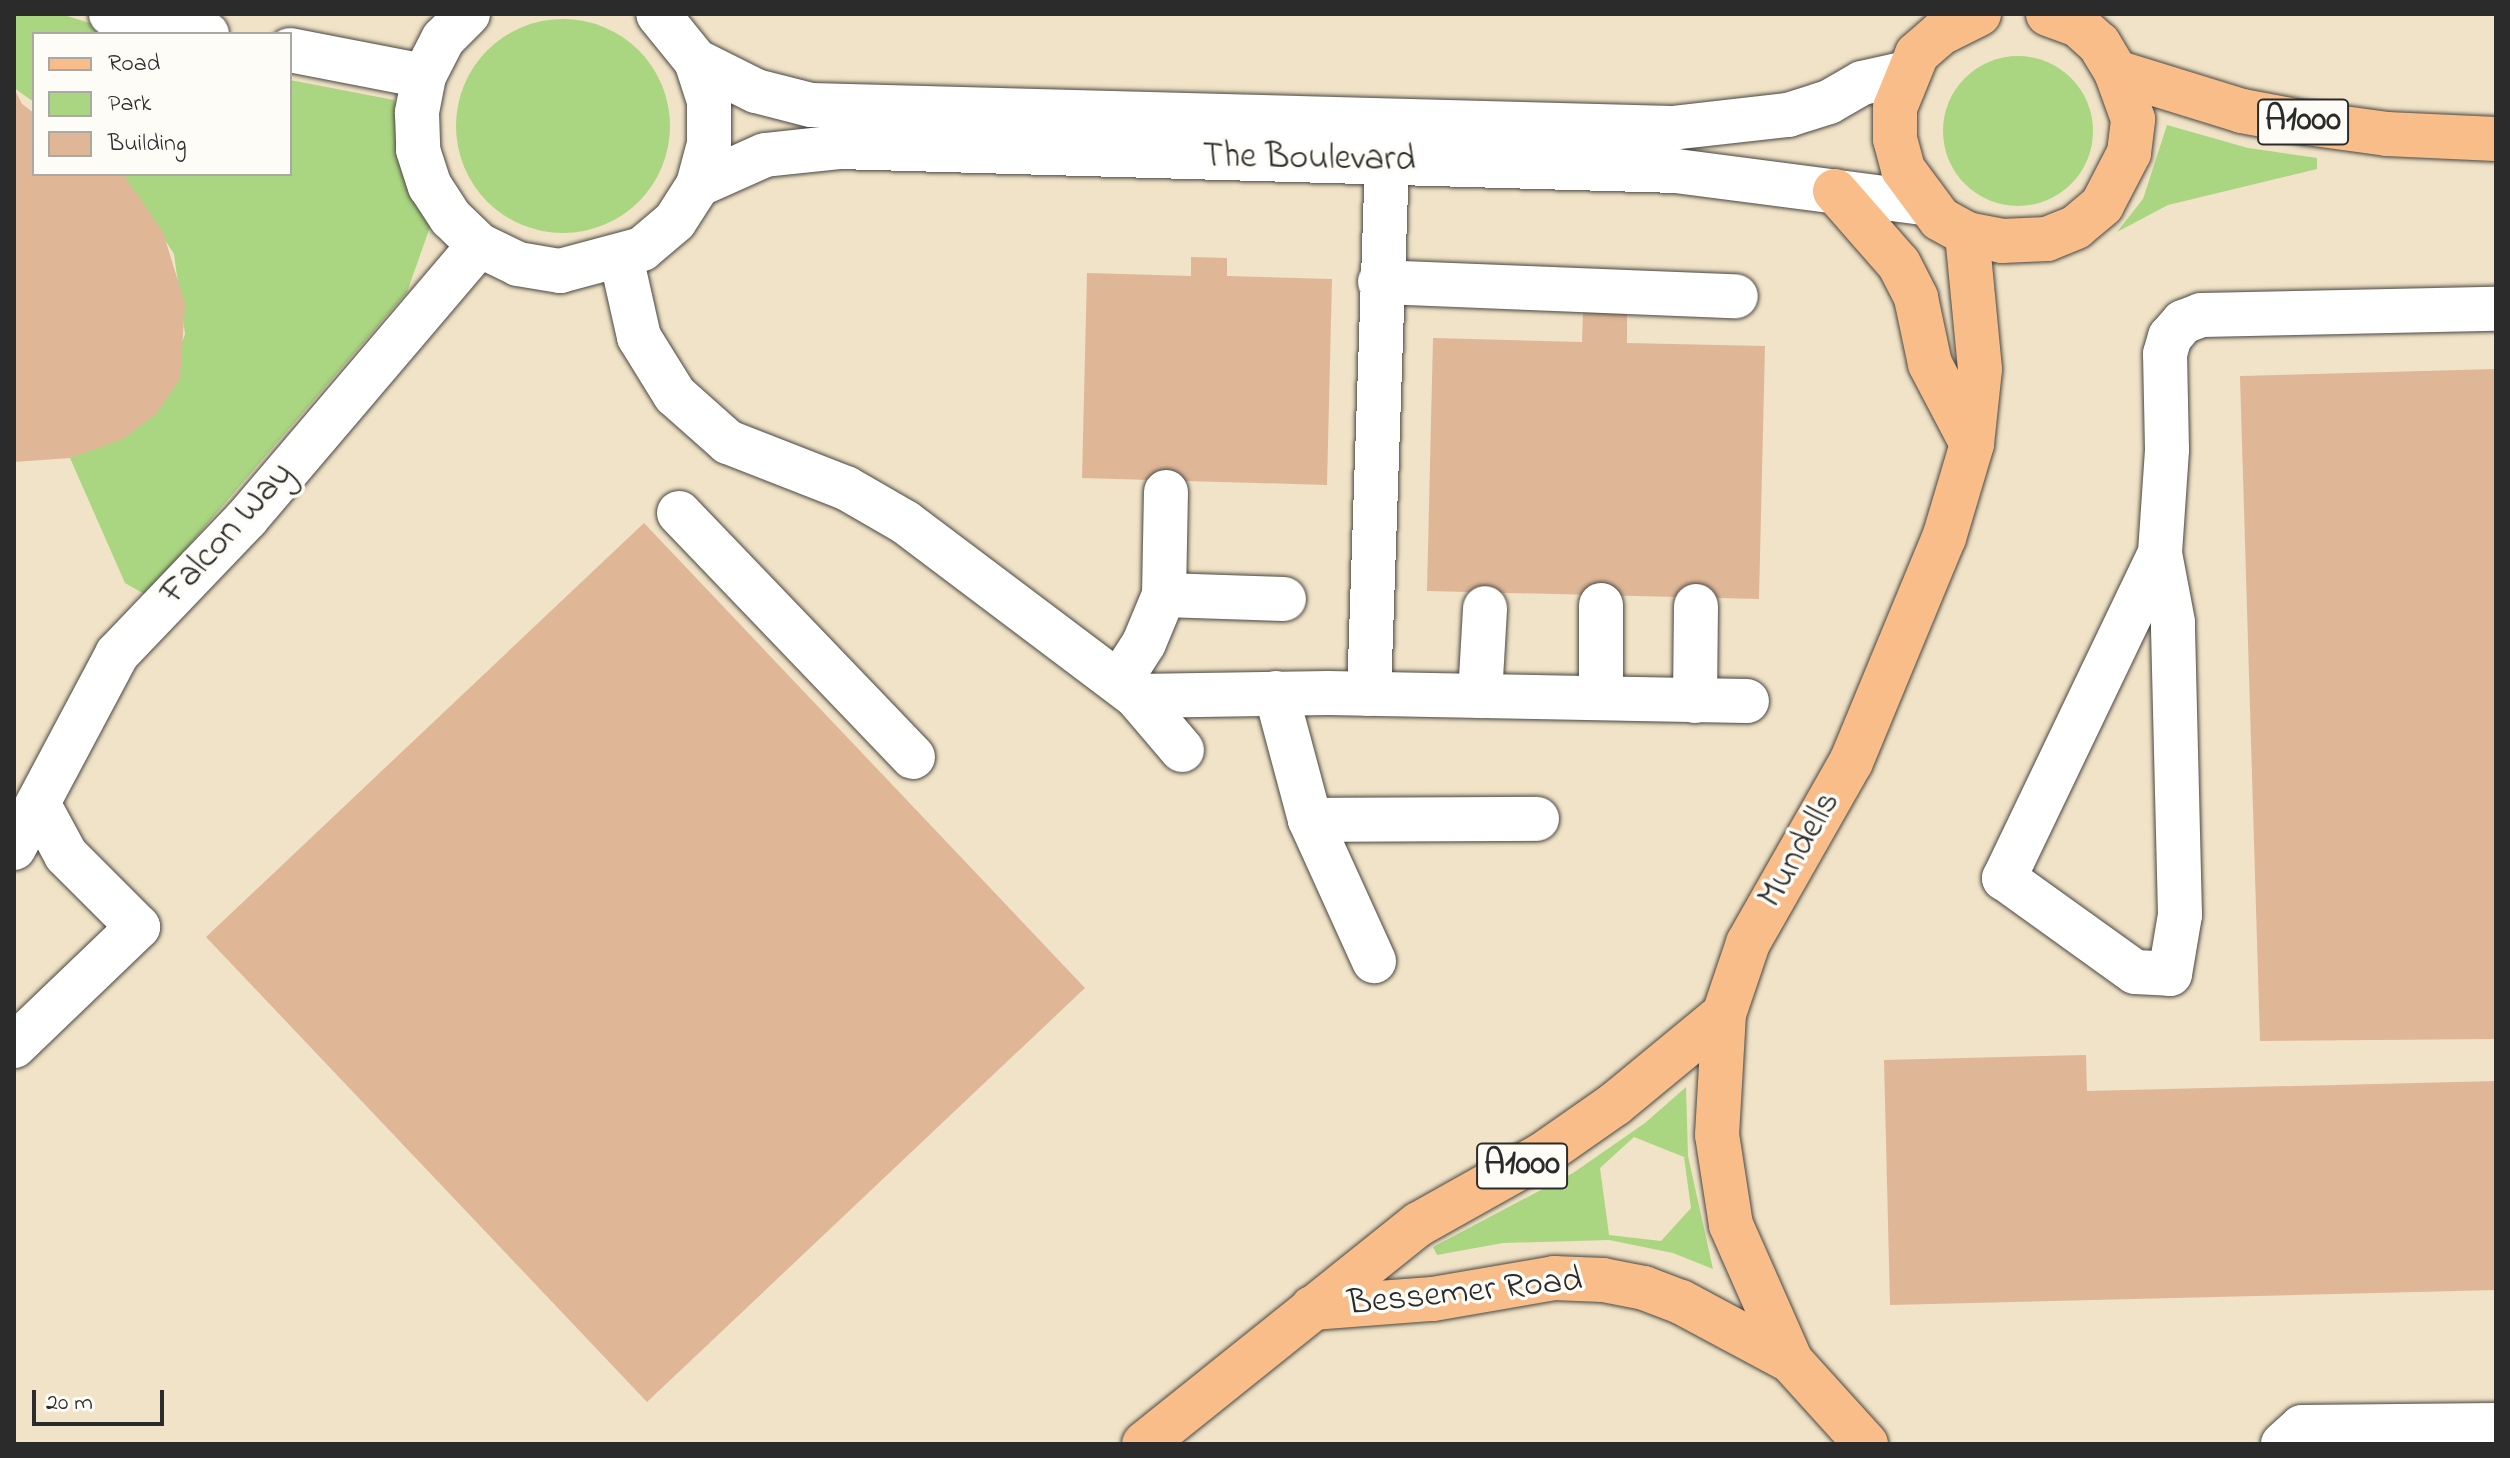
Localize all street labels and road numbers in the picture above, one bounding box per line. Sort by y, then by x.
road number: A1000 [2257,92,2349,152]
street label: The Boulevard [1202,136,1416,182]
street label: Falcon Way [153,454,303,614]
street label: Mundells [1750,784,1850,916]
road number: A1000 [1476,1136,1568,1196]
street label: Bessemer Road [1346,1259,1584,1327]

